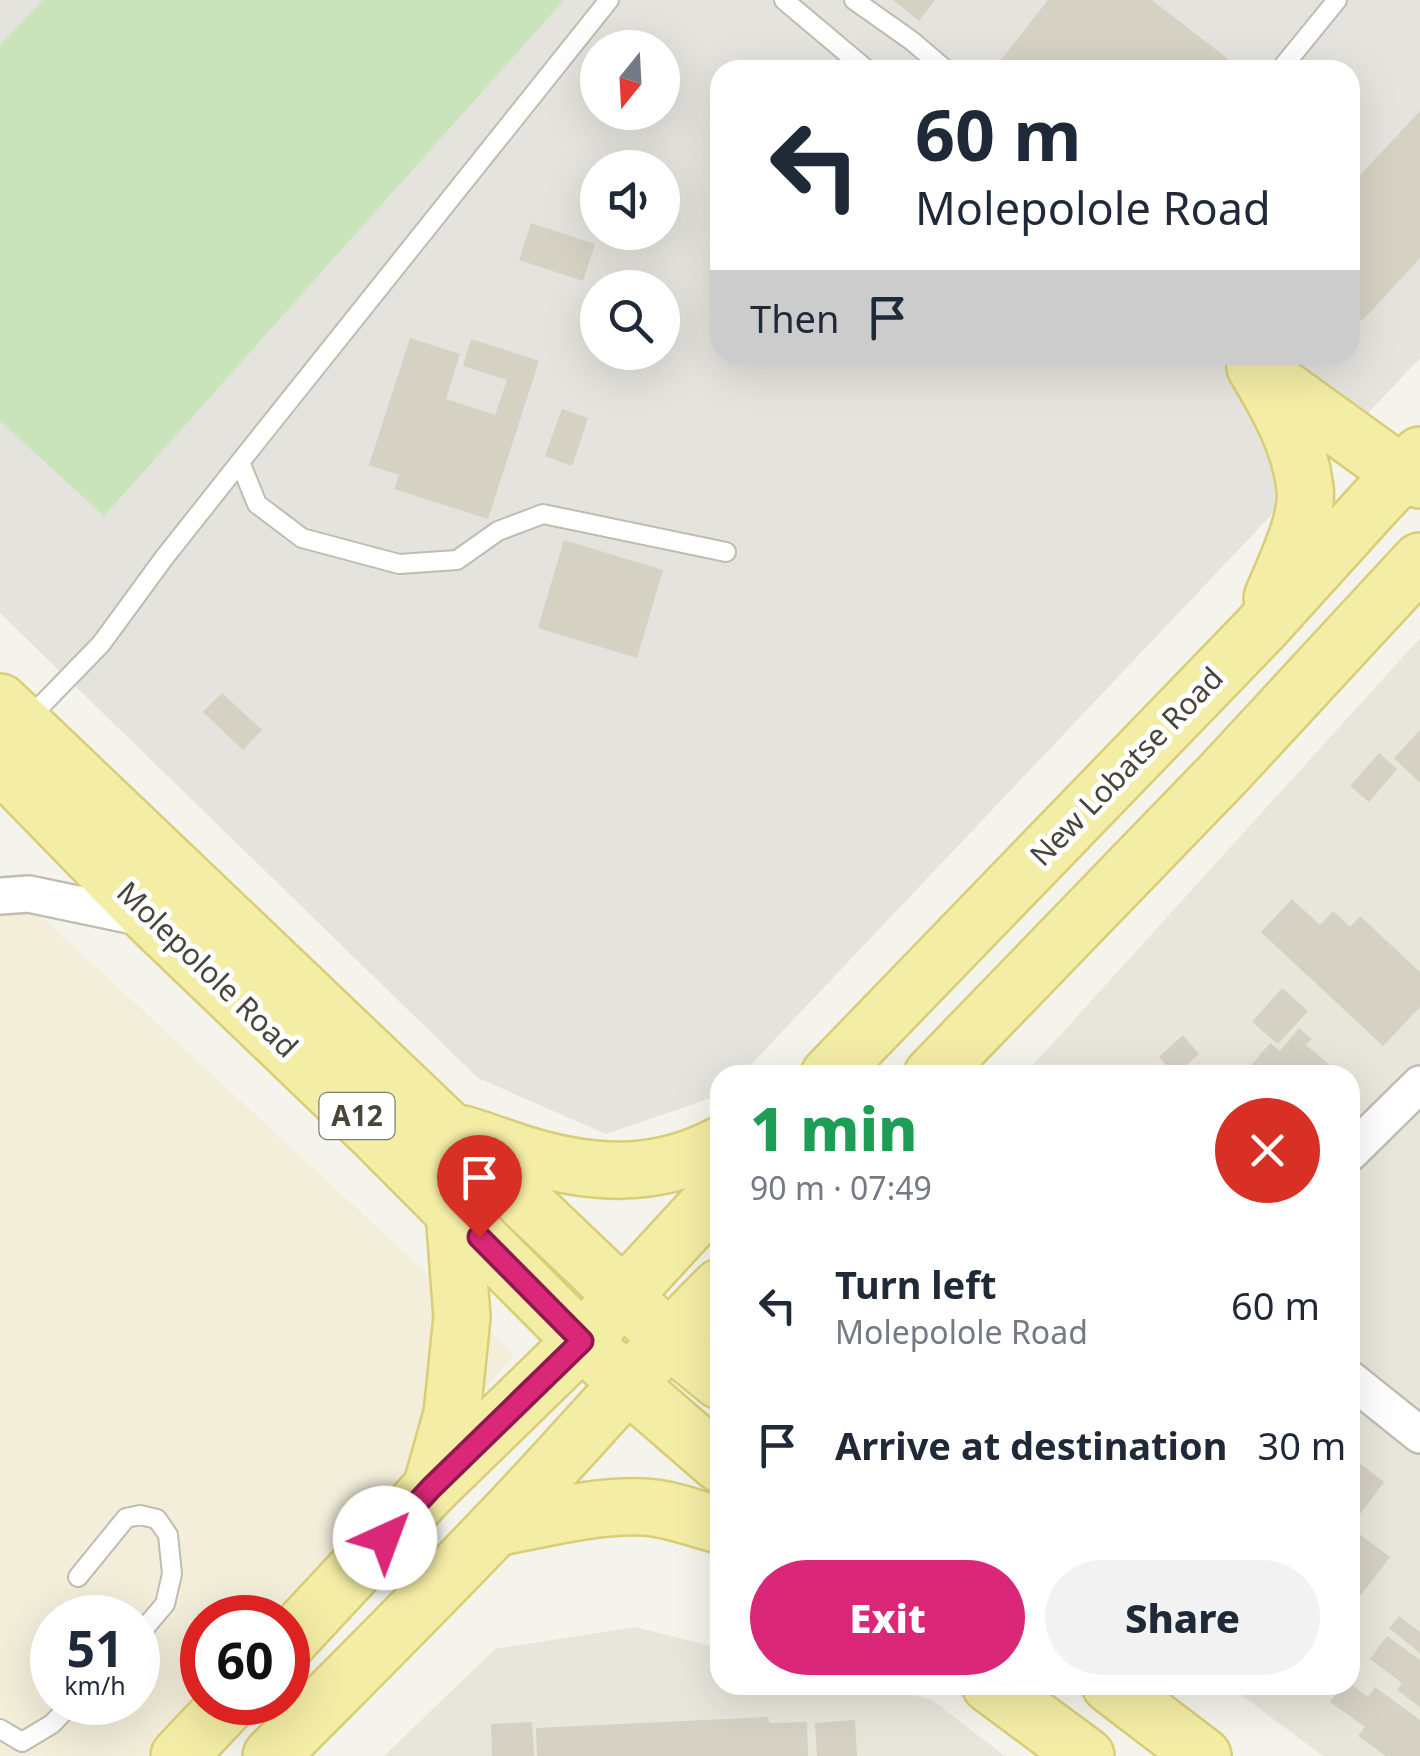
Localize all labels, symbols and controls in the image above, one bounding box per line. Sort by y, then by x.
north arrow [580,30,680,130]
map controls [580,30,680,370]
text: 60 m [915,86,1082,182]
icon: left [750,100,880,230]
button: sound [580,150,680,250]
text: Molepolole Road [915,177,1271,238]
button: search [580,270,680,370]
icon: arrive [860,290,915,345]
text: Then [750,292,840,344]
street label: New Lobatse Road [1020,658,1232,874]
street label: Molepolole Road [109,872,308,1066]
text: 1 min [750,1087,918,1169]
road number: A12 [320,1093,394,1139]
button: close [1215,1098,1320,1203]
pin [437,1135,522,1238]
icon: arrive [452,1150,507,1205]
text: 90 m · 07:49 [750,1166,932,1209]
text: Turn left [835,1258,997,1310]
icon: left [750,1278,805,1333]
text: 60 m [1231,1279,1320,1331]
text: Molepolole Road [835,1310,1088,1353]
icon: arrive [750,1418,805,1473]
text: Arrive at destination [835,1419,1227,1471]
text: 30 m [1257,1419,1346,1471]
position arrow [333,1486,437,1590]
button: Exit [750,1560,1025,1675]
button: Share [1045,1560,1320,1675]
speed limit sign: 60 [180,1595,310,1725]
text: 51 [66,1614,124,1682]
text: km/h [64,1668,126,1702]

